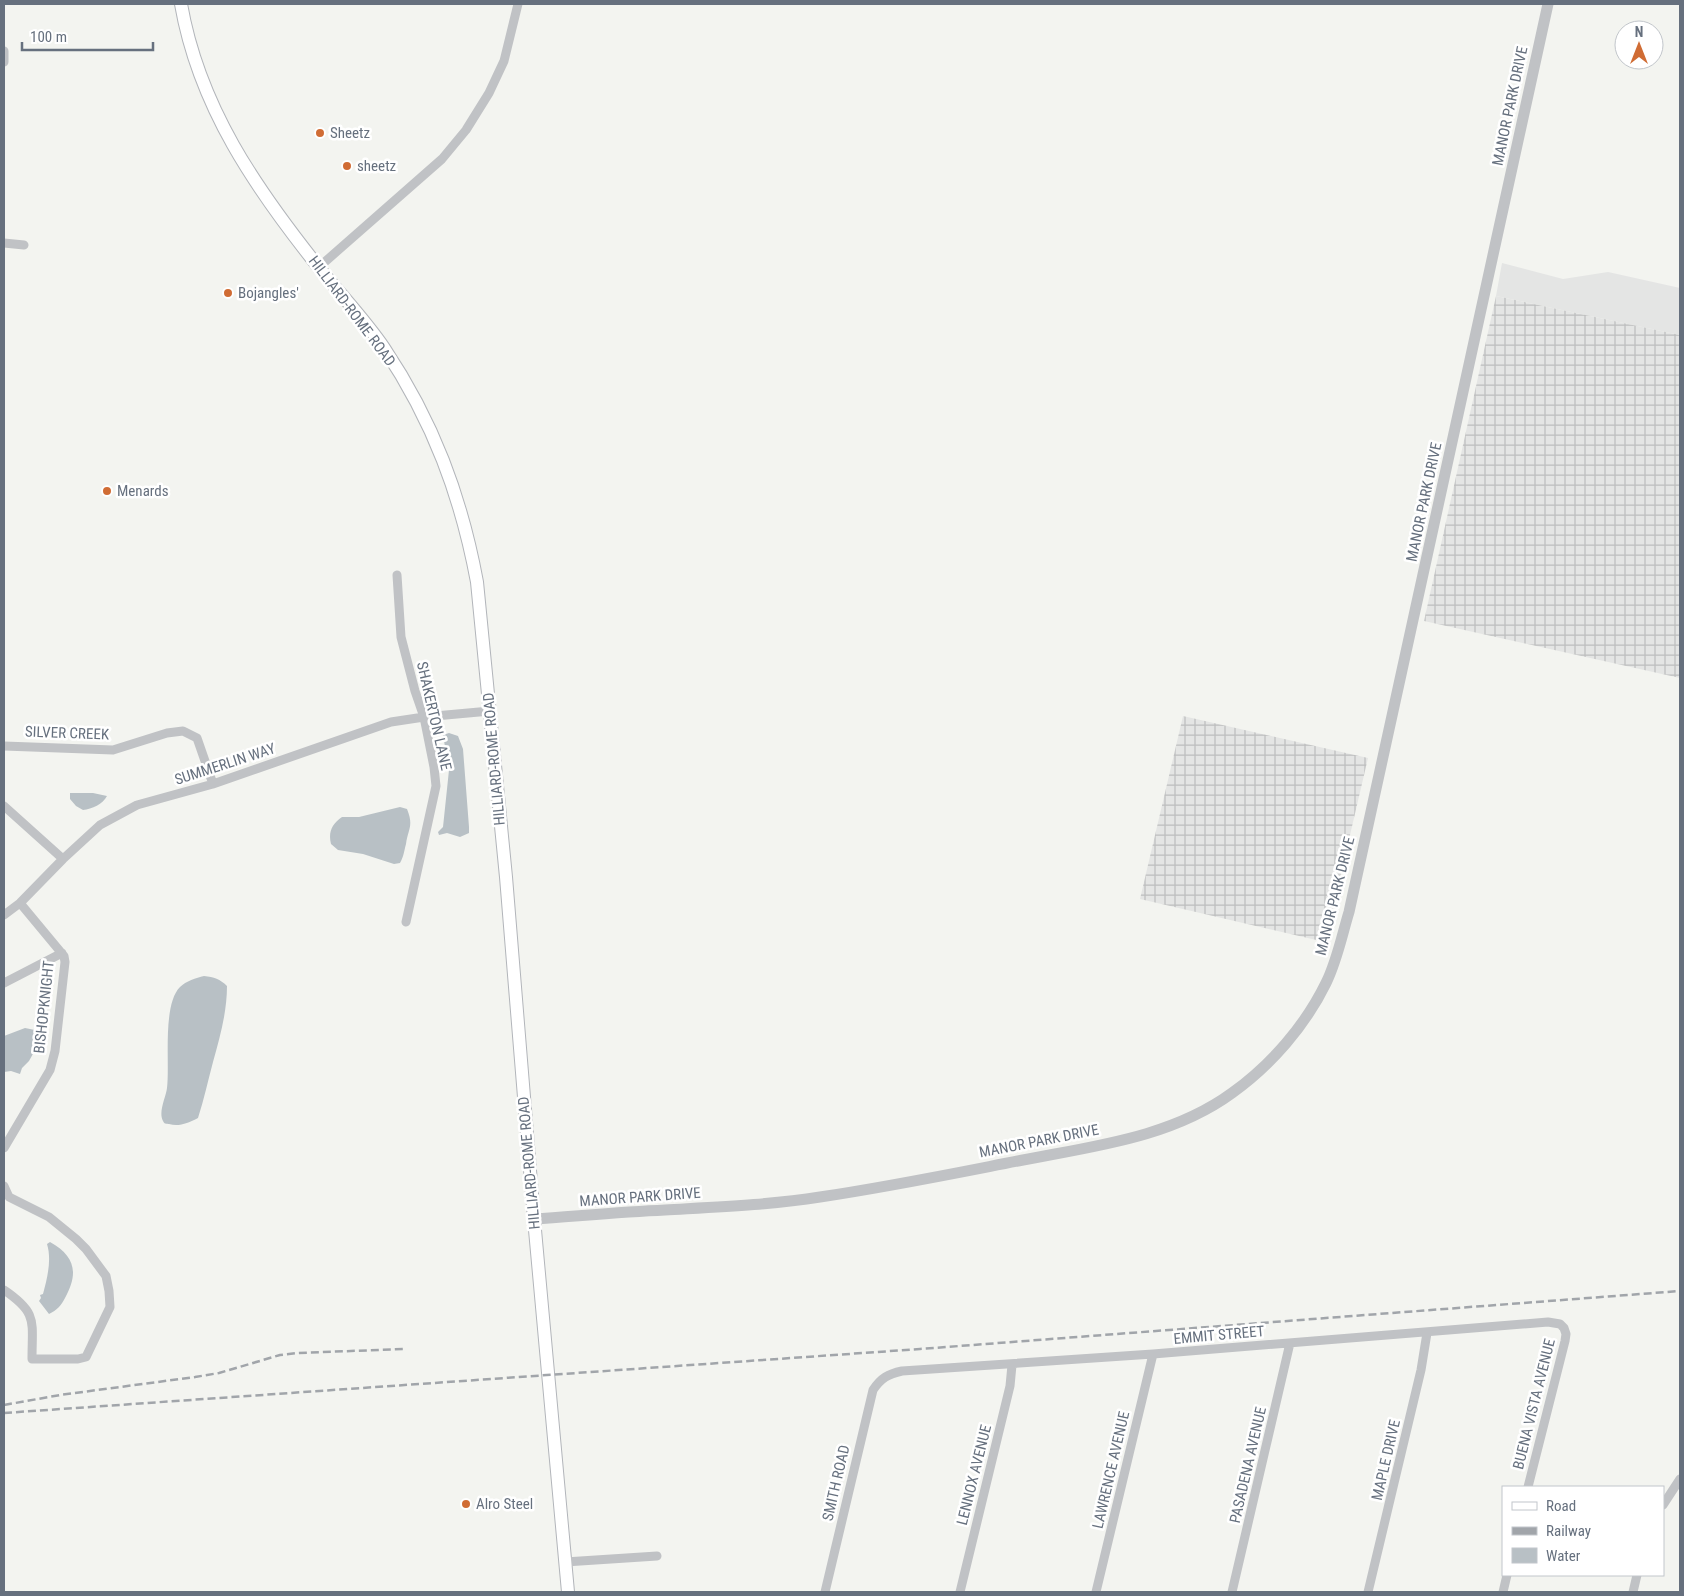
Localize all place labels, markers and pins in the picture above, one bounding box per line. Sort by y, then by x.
place label: Sheetz [330,124,370,142]
marker: Sheetz [314,127,326,139]
place label: sheetz [357,157,396,175]
marker: sheetz [341,160,353,172]
place label: Bojangles' [238,284,299,302]
marker: Bojangles' [222,287,234,299]
place label: Menards [117,482,169,500]
marker: Menards [101,485,113,497]
place label: Alro Steel [476,1495,533,1513]
marker: Alro Steel [460,1498,472,1510]

